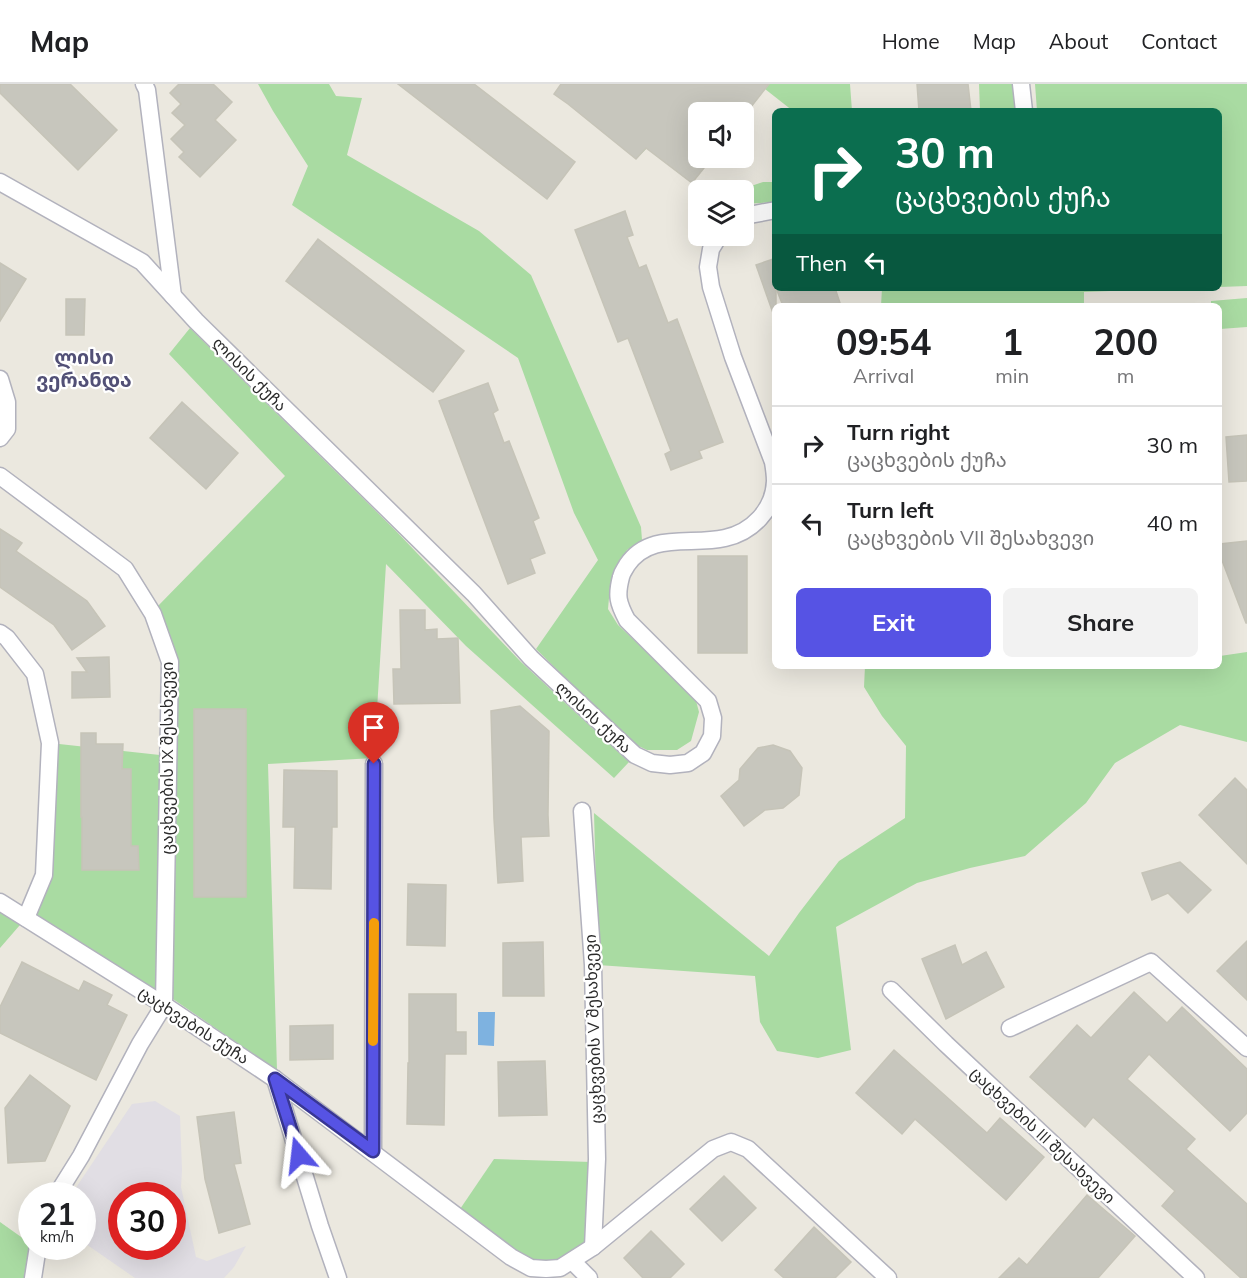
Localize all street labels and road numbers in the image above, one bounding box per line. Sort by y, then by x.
street label: ლისის ქუჩა [208,333,291,416]
street label: ცაცხვების IX შესახვევი [157,662,177,854]
street label: ლისის ქუჩა [551,677,636,758]
street label: ცაცხვების V შესახვევი [580,934,606,1124]
street label: ცაცხვების ქუჩა [135,982,253,1068]
street label: ცაცხვების III შესახვევი [966,1063,1120,1207]

